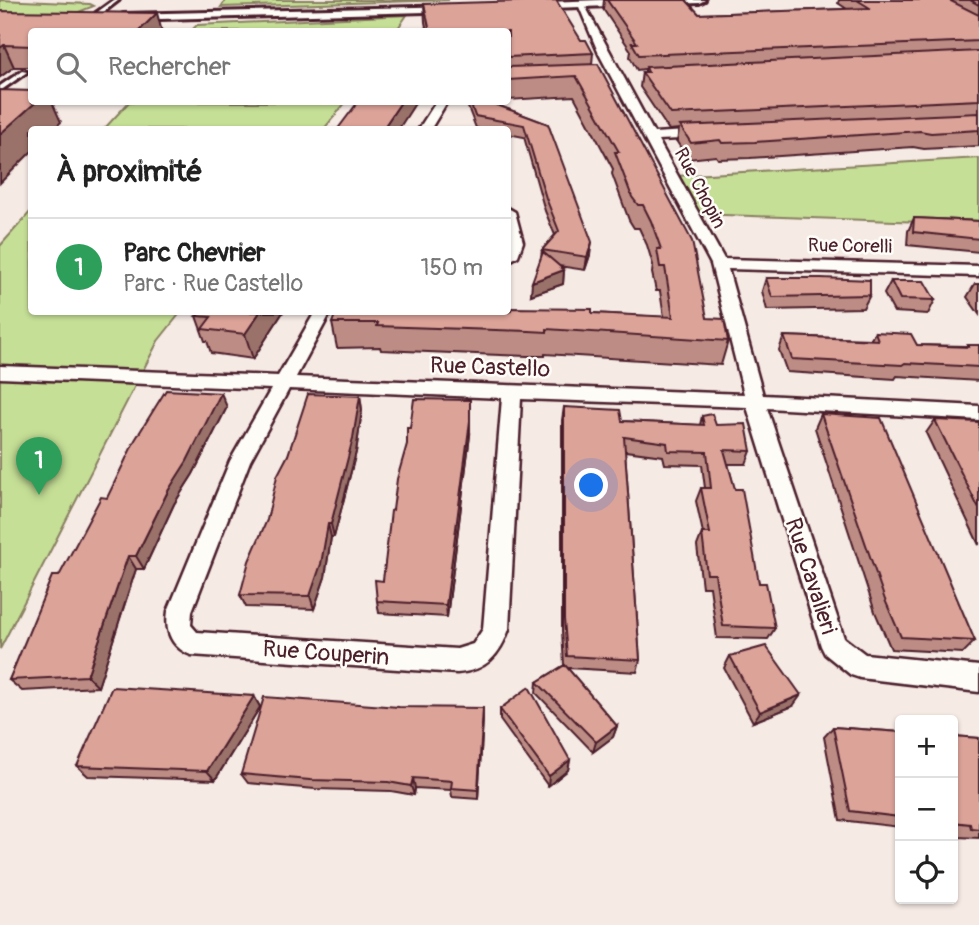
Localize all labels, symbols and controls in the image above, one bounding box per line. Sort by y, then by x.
search box [28,28,511,105]
icon: search [52,48,90,86]
text: Rechercher [108,51,231,83]
street label: Rue Chopin [669,144,731,232]
text: À proximité [56,153,202,190]
street label: Rue Corelli [808,233,892,259]
text: Parc Chevrier [123,237,265,269]
text: 1 [75,253,84,282]
text: 150 m [420,253,483,282]
text: Parc · Rue Castello [123,269,303,298]
street label: Rue Castello [429,350,551,384]
pin: 1 [16,437,62,495]
your location [574,468,608,502]
street label: Rue Cavalieri [779,514,843,638]
street label: Rue Couperin [262,634,390,672]
map controls [895,715,958,904]
button: + [895,715,958,778]
button: − [895,778,958,841]
button: locate [895,841,958,904]

